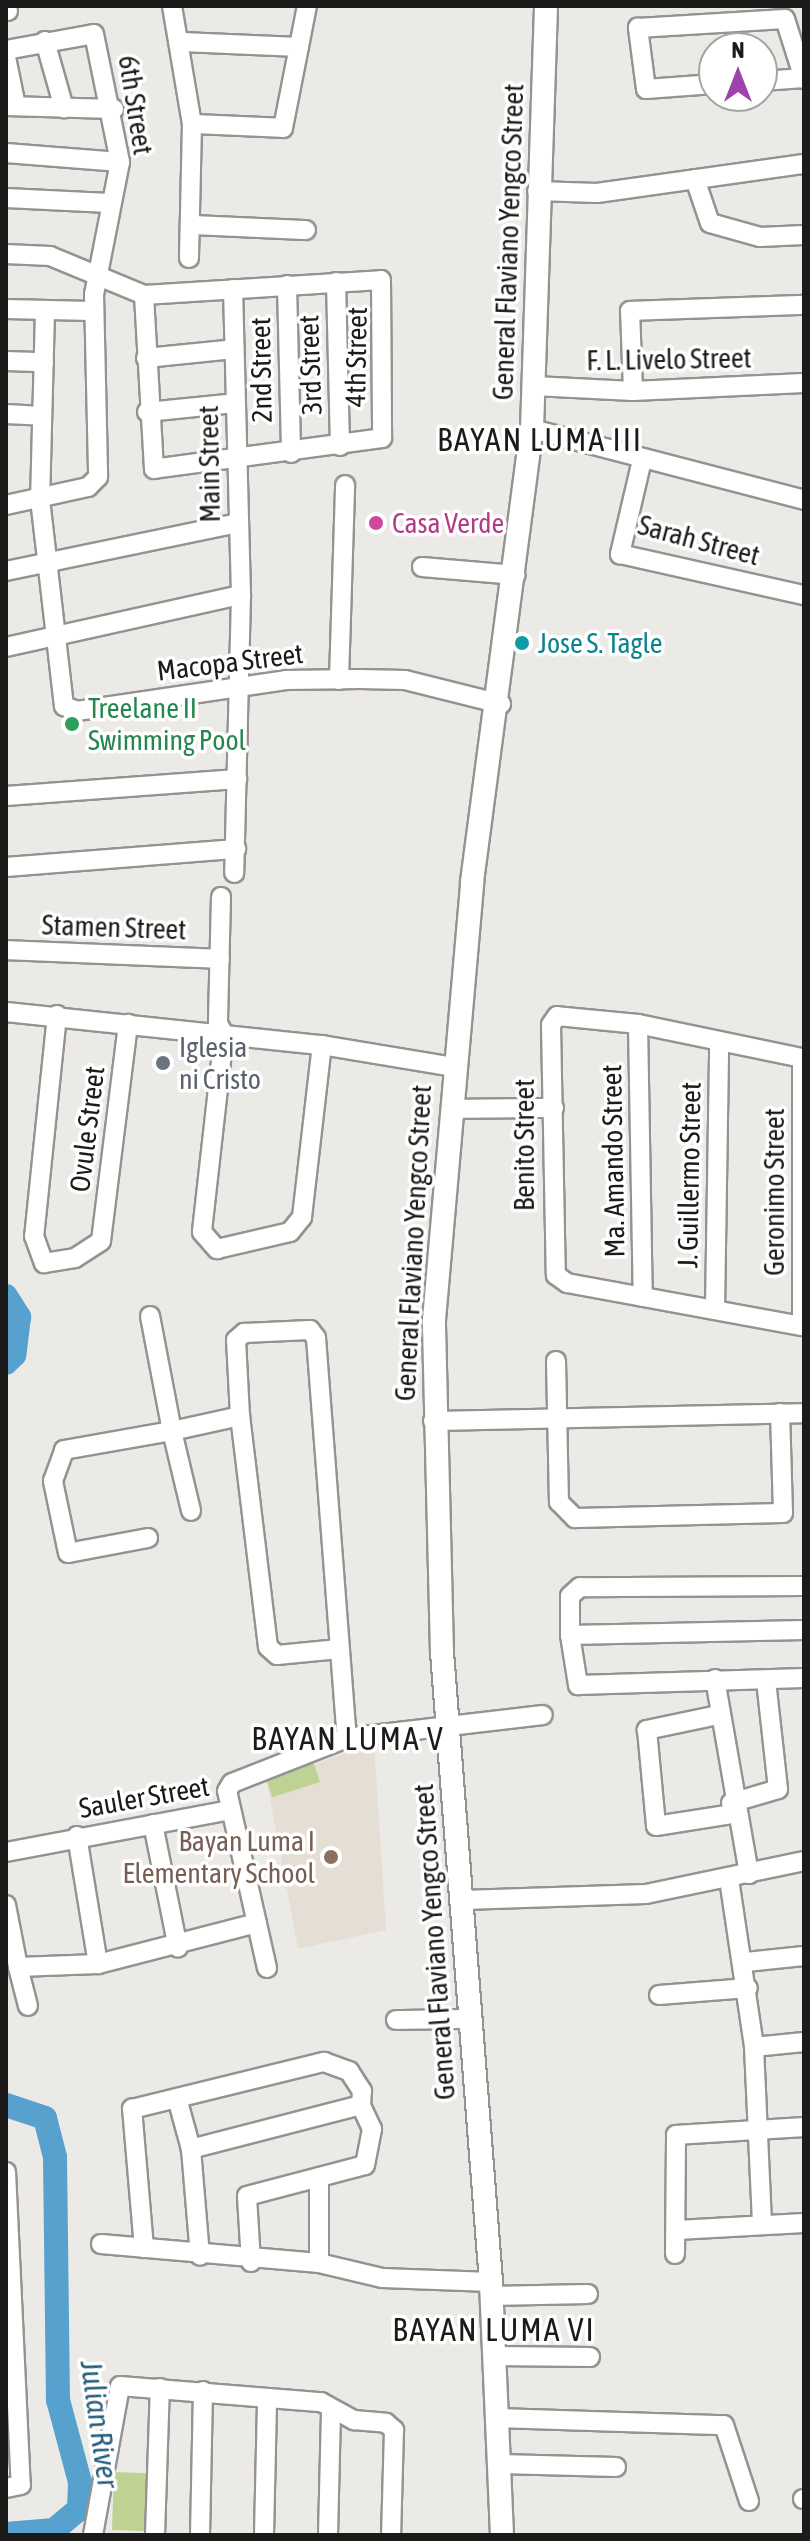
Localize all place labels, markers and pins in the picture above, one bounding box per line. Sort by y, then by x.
place label: Casa Verde [392,506,504,540]
marker: Casa Verde [367,514,385,532]
place label: Jose S. Tagle [538,626,662,660]
marker: Jose S. Tagle [513,634,531,652]
place label: Treelane II Swimming Pool [88,691,246,757]
marker: Treelane II Swimming Pool [63,715,81,733]
place label: Iglesia ni Cristo [179,1030,261,1096]
marker: Iglesia ni Cristo [154,1054,172,1072]
place label: Bayan Luma I Elementary School [123,1824,315,1890]
marker: Bayan Luma I Elementary School [322,1848,340,1866]

